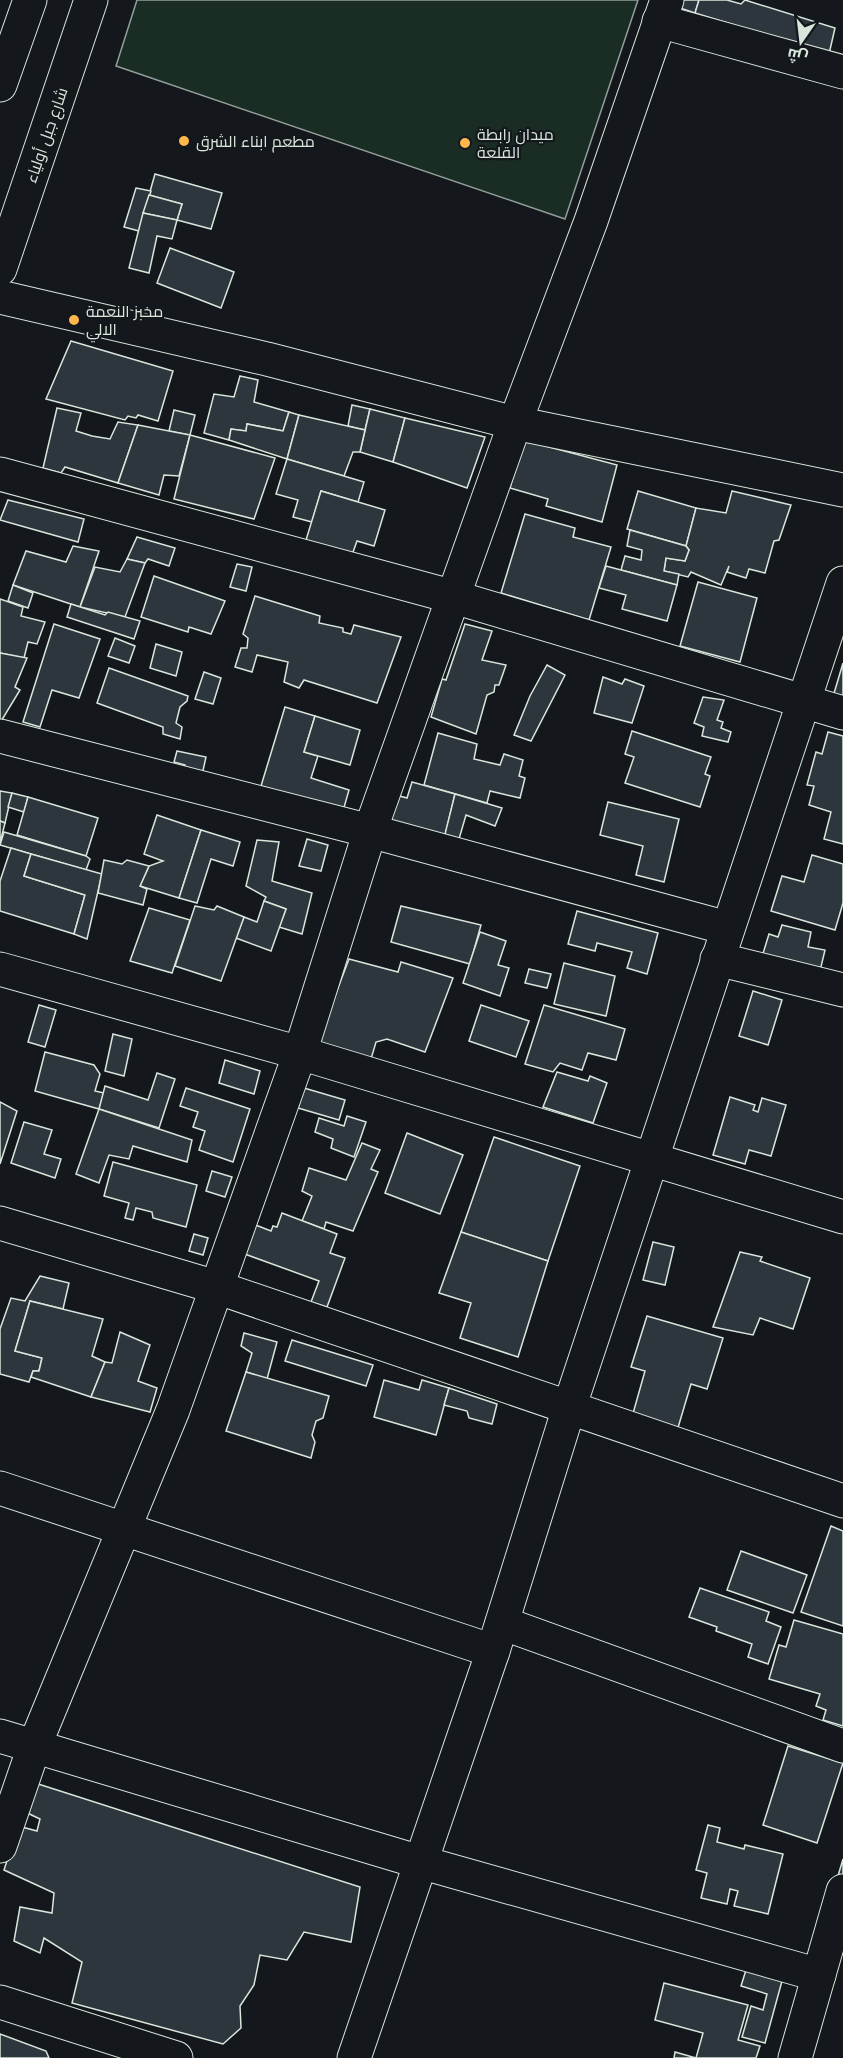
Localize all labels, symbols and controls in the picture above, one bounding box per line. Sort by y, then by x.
north arrow [771,12,831,72]
text: ش [785,43,810,68]
street label: شارع جبل أولياء [21,85,74,186]
place label: ميدان رابطة القلعة [477,125,554,163]
place label: مطعم ابناء الشرق [196,132,315,153]
marker: مطعم ابناء الشرق [177,134,191,148]
marker: ميدان رابطة القلعة [458,136,472,150]
place label: مخبز النعمة الالي [86,302,163,343]
marker: مخبز النعمة الالي [67,313,81,327]

